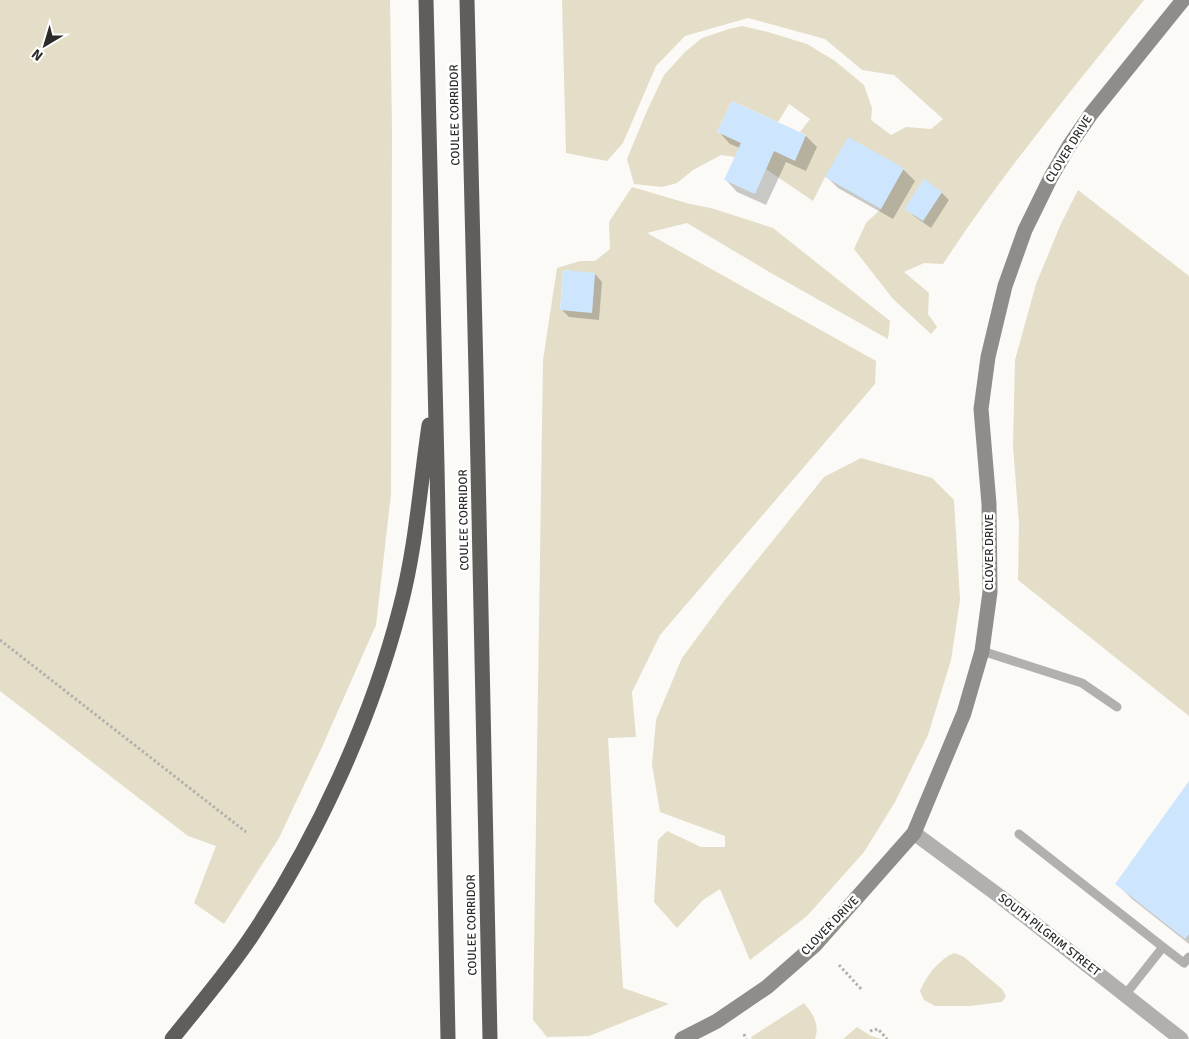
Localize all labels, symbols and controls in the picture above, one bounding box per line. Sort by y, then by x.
north arrow [20,20,70,70]
text: N [28,45,46,65]
street label: COULEE CORRIDOR [447,64,463,166]
street label: CLOVER DRIVE [1042,112,1096,185]
street label: COULEE CORRIDOR [456,469,472,571]
street label: CLOVER DRIVE [982,513,997,590]
street label: COULEE CORRIDOR [464,874,480,976]
street label: SOUTH PILGRIM STREET [995,891,1103,979]
street label: CLOVER DRIVE [798,893,862,959]

